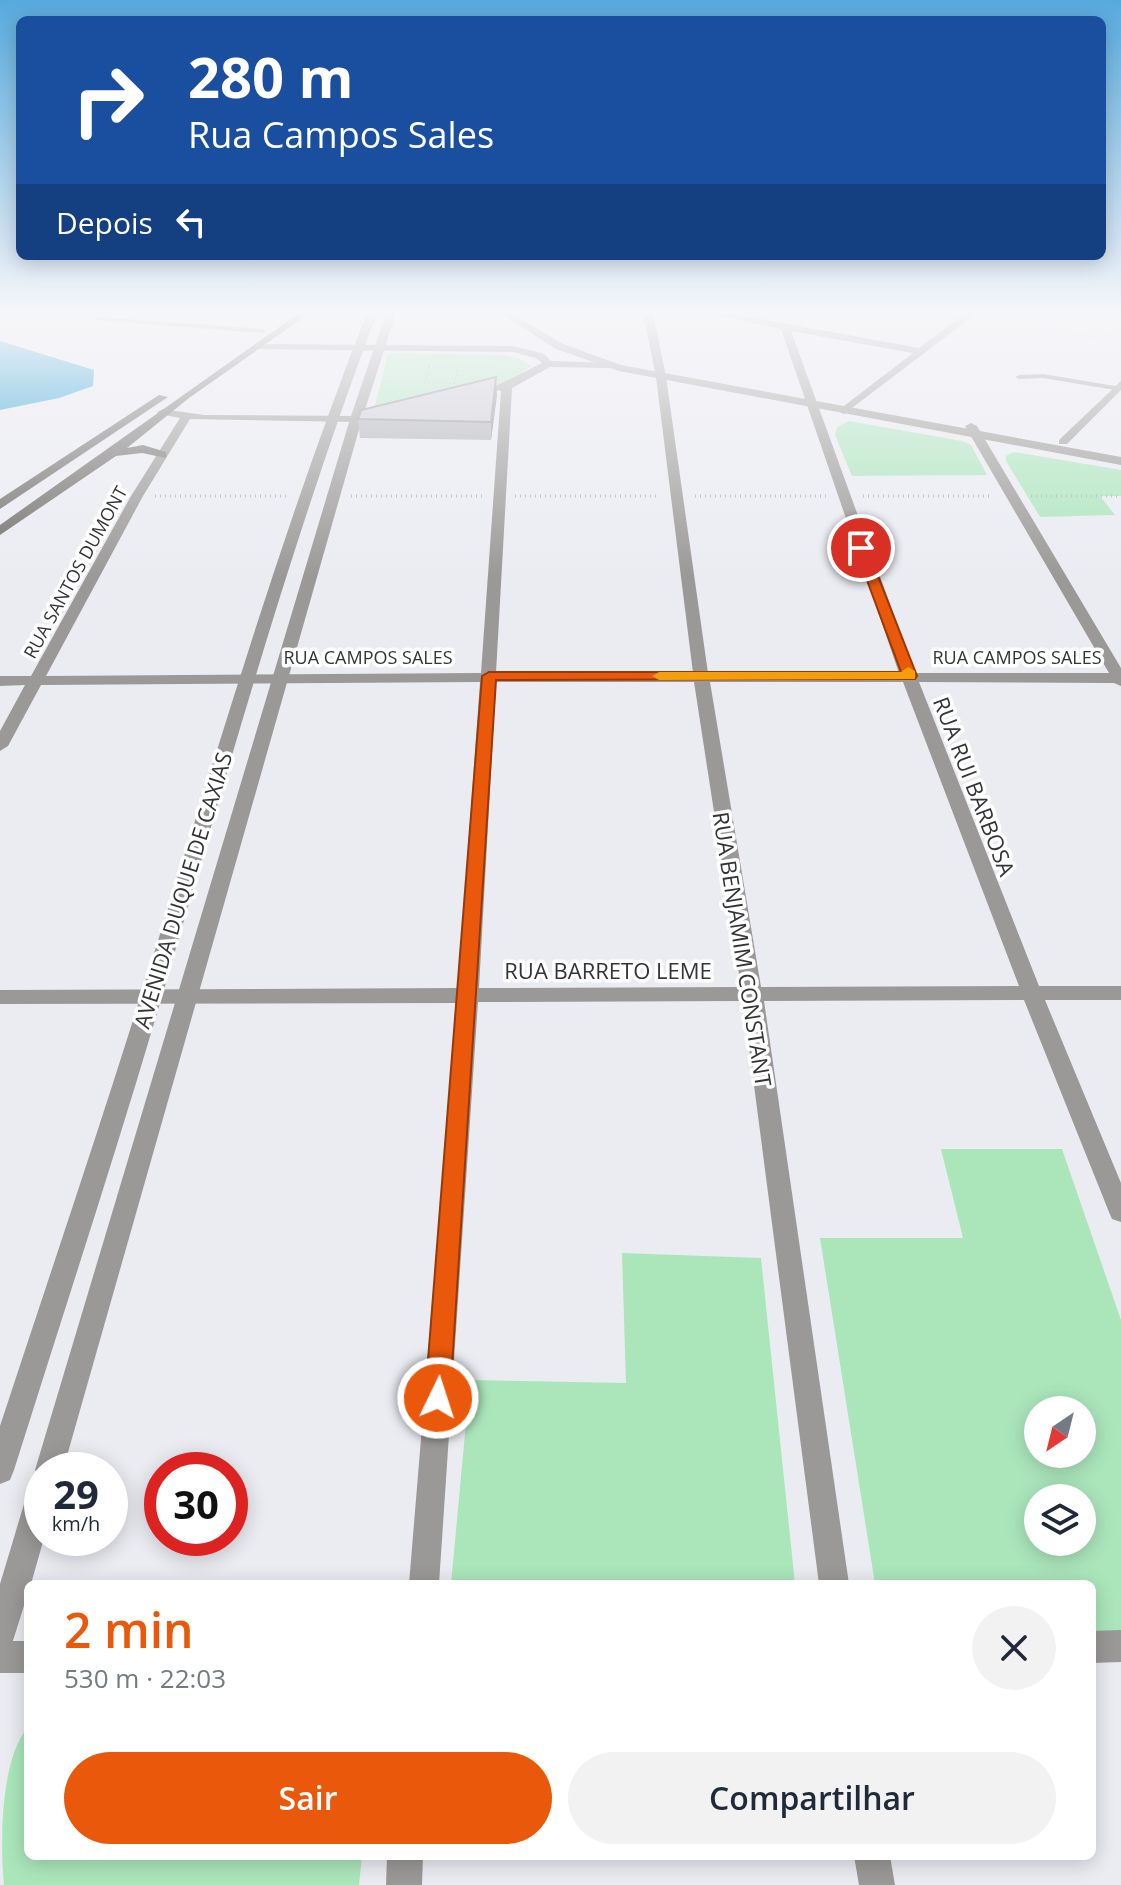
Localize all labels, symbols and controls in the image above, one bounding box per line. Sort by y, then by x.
text: 280 m [188,38,354,114]
icon: right [56,48,160,152]
text: Rua Campos Sales [188,110,494,159]
icon: left [169,200,213,244]
text: Depois [56,202,153,243]
street label: RUA SANTOS DUMONT [18,482,132,662]
pin [827,514,895,582]
icon: arrive [839,526,883,570]
street label: RUA CAMPOS SALES [283,645,453,669]
street label: RUA CAMPOS SALES [932,645,1102,669]
street label: RUA RUI BARBOSA [927,692,1023,880]
street label: AVENIDA DUQUE DE CAXIAS [126,748,238,1032]
street label: RUA BENJAMIM CONSTANT [706,809,780,1089]
street label: RUA BARRETO LEME [504,955,712,985]
position arrow [396,1356,480,1440]
north arrow [1024,1396,1096,1468]
map controls [1024,1396,1096,1556]
speed limit sign: 30 [144,1452,248,1556]
text: 29 [53,1466,99,1521]
button: layers [1024,1484,1096,1556]
text: km/h [52,1510,100,1537]
text: 2 min [64,1597,194,1662]
button: close [972,1606,1056,1690]
text: 530 m · 22:03 [64,1660,226,1696]
button: Sair [64,1752,552,1844]
button: Compartilhar [568,1752,1056,1844]

